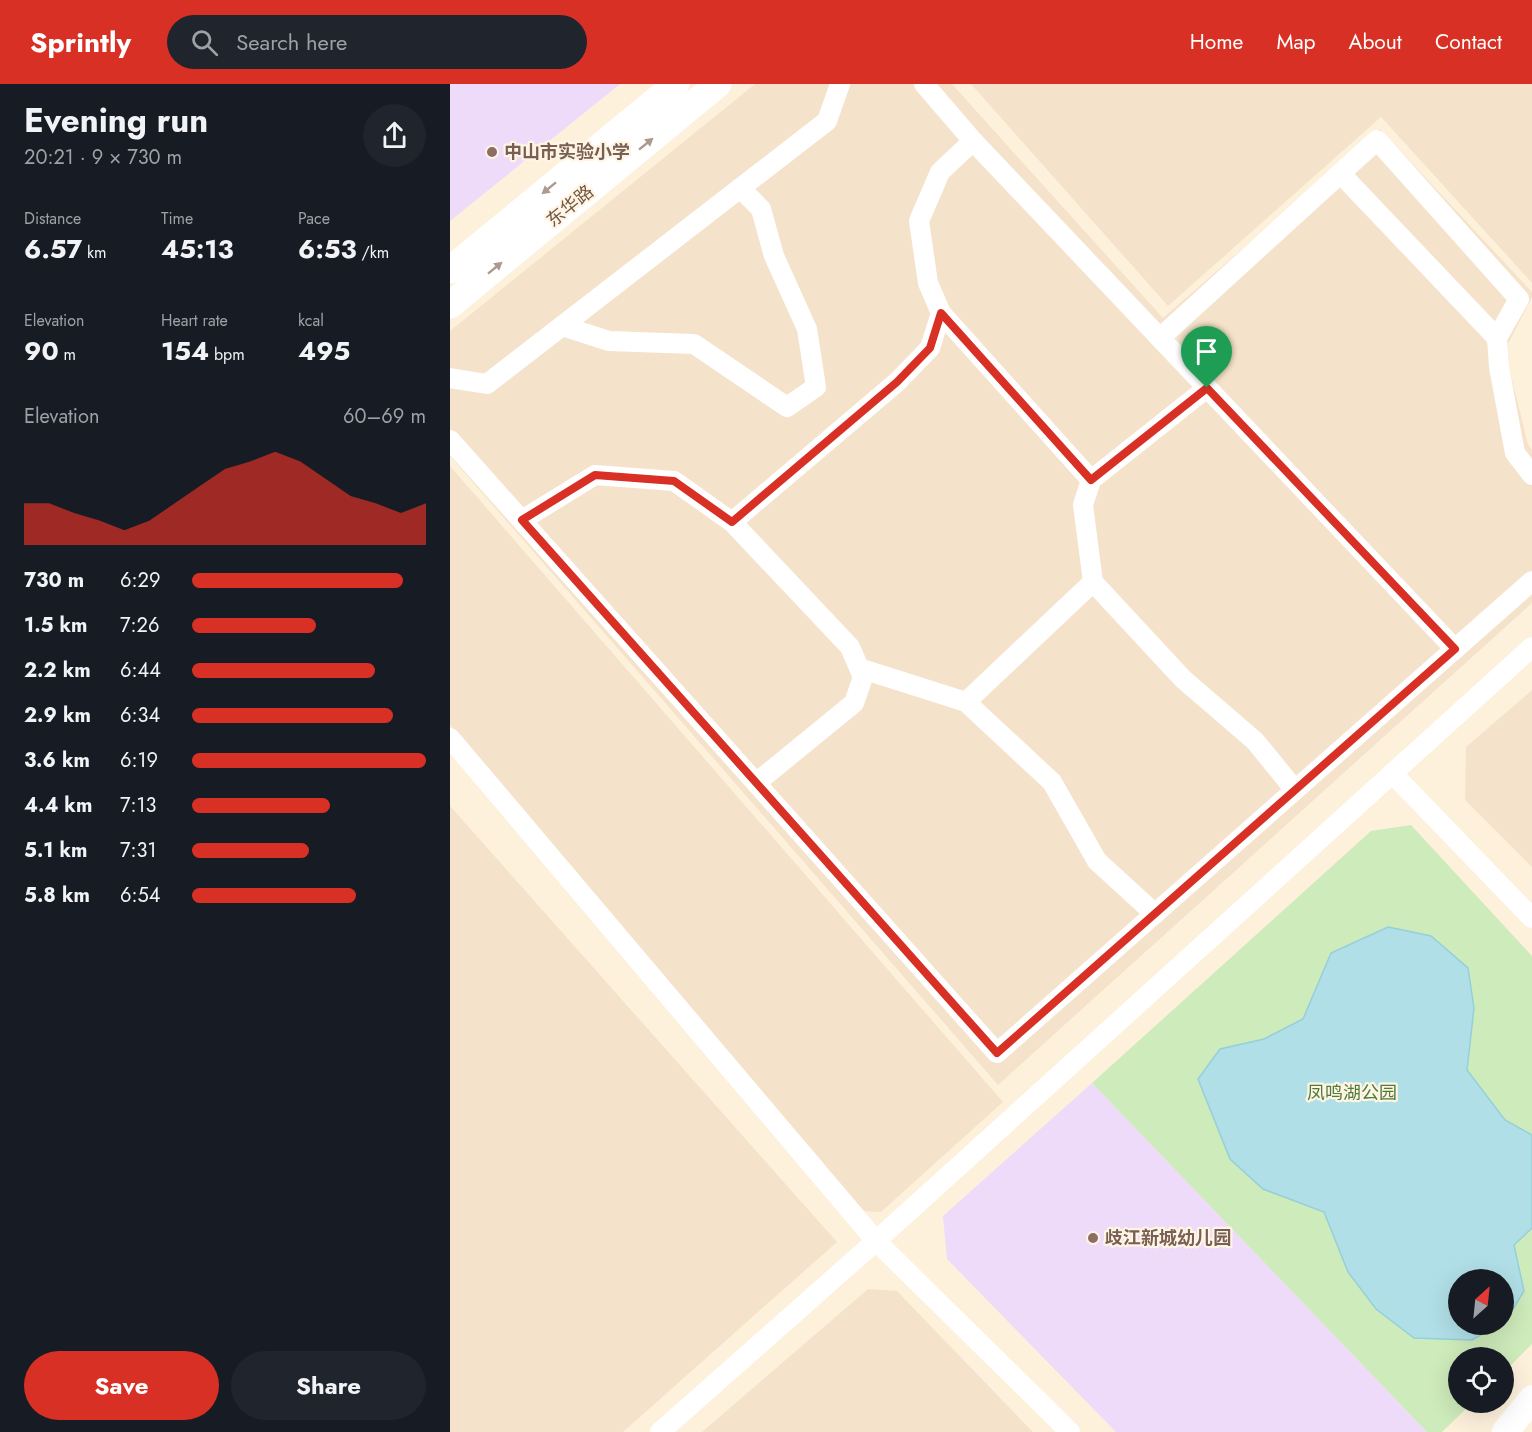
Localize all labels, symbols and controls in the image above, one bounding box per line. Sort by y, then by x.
search box [167,15,587,69]
text: Sprintly [30,22,131,63]
icon: search [188,26,221,59]
text: Search here [236,26,347,58]
text: Home [1190,27,1243,57]
text: Map [1276,27,1316,57]
text: About [1349,27,1402,57]
text: Contact [1435,27,1502,57]
text: Evening run [24,97,208,144]
button: share [363,104,426,167]
one-way arrow [638,137,654,150]
place label: 中山市实验小学 [504,139,630,165]
text: 20:21 · 9 × 730 m [24,143,182,172]
marker: 中山市实验小学 [485,145,499,159]
street label: 东华路 [541,179,599,233]
one-way arrow [542,181,557,194]
text: Distance [24,207,81,230]
text: Time [161,207,193,230]
text: Pace [298,207,330,230]
text: 6.57 [24,230,82,268]
text: 45:13 [161,230,234,268]
text: 6:53 [298,230,357,268]
text: km [82,241,107,264]
text: /km [357,241,389,264]
one-way arrow [487,261,503,274]
text: Elevation [24,309,84,332]
text: Heart rate [161,309,228,332]
text: kcal [298,309,324,332]
pin [1181,326,1232,388]
text: 90 [24,332,59,370]
text: 154 [161,332,209,370]
text: 495 [298,332,350,370]
icon: arrive [1190,335,1223,368]
text: m [59,343,76,366]
text: bpm [209,343,245,366]
text: Elevation [24,402,99,431]
text: 60–69 m [343,402,426,431]
text: 730 m [24,566,84,595]
text: 6:29 [120,566,160,595]
text: 1.5 km [24,611,87,640]
text: 7:26 [120,611,159,640]
text: 2.2 km [24,656,91,685]
text: 6:44 [120,656,161,685]
text: 2.9 km [24,701,91,730]
text: 6:34 [120,701,160,730]
text: 3.6 km [24,746,90,775]
text: 6:19 [120,746,158,775]
text: 4.4 km [24,791,92,820]
text: 7:13 [120,791,156,820]
text: 5.1 km [24,836,87,865]
text: 7:31 [120,836,156,865]
text: 5.8 km [24,881,90,910]
text: 6:54 [120,881,160,910]
park label: 凤鸣湖公园 [1307,1080,1397,1106]
place label: 歧江新城幼儿园 [1105,1225,1231,1251]
marker: 歧江新城幼儿园 [1086,1231,1100,1245]
north arrow [1448,1269,1514,1335]
map controls [1448,1269,1514,1413]
button: locate [1448,1347,1514,1413]
button: Save [24,1351,219,1420]
button: Share [231,1351,426,1420]

